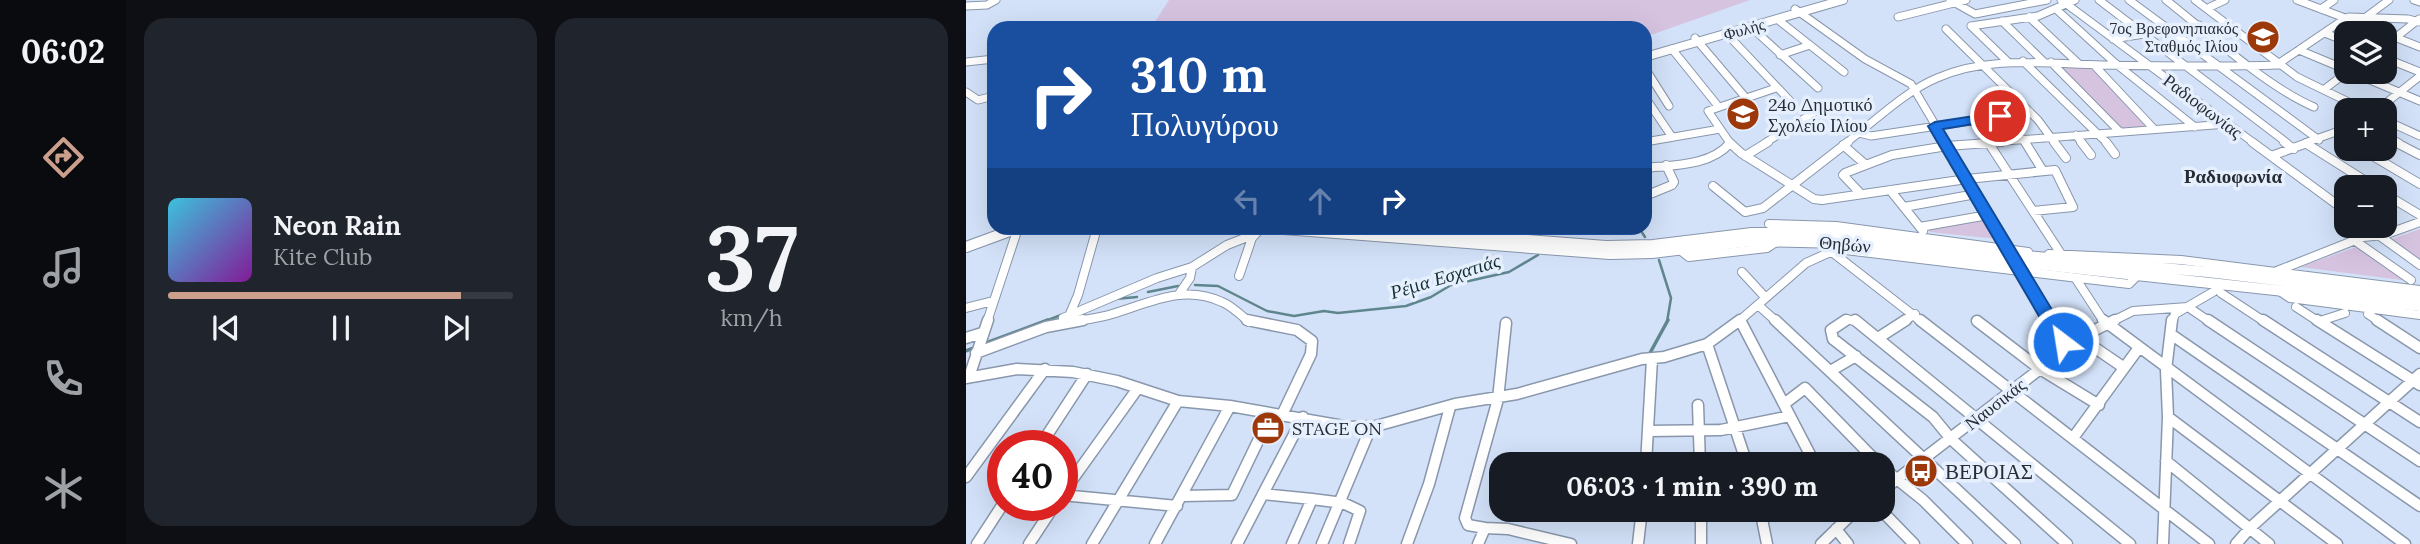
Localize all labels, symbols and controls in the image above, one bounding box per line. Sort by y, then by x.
street label: Φυλής [1721,13,1768,44]
place label: 7ος Βρεφονηπιακός Σταθμός Ιλίου [2110,18,2239,56]
school or university icon: 7ος Βρεφονηπιακός Σταθμός Ιλίου [2244,18,2282,56]
map controls [2334,21,2397,238]
button: layers [2334,21,2397,84]
text: 06:02 [21,31,105,72]
text: 310 m [1130,43,1266,105]
icon: right [1015,49,1106,140]
street label: Ραδιοφωνίας [2159,69,2247,143]
pin [1970,86,2030,146]
place label: 24ο Δημοτικό Σχολείο Ιλίου [1768,93,1873,137]
school or university icon: 24ο Δημοτικό Σχολείο Ιλίου [1724,95,1762,133]
icon: arrive [1981,97,2019,135]
button: + [2334,98,2397,161]
text: Πολυγύρου [1130,104,1279,145]
icon: directions [39,133,88,182]
district label: Ραδιοφωνία [2184,164,2282,188]
button: − [2334,175,2397,238]
icon: left [1228,182,1266,220]
icon: ahead [1301,182,1339,220]
icon: right [1374,182,1412,220]
text: 37 [705,199,798,316]
text: Neon Rain [273,209,401,242]
street label: Θηβών [1818,230,1872,258]
text: Kite Club [273,242,372,271]
icon: music [39,243,88,292]
water label: Ρέμα Εσχατιάς [1386,248,1503,304]
text: km/h [720,303,783,332]
position arrow [2026,305,2100,379]
icon: previous [207,309,245,347]
icon: pause [322,309,360,347]
icon: next [437,309,475,347]
icon: phone [39,354,88,403]
street label: Ναυσικάς [1960,373,2030,435]
office icon: STAGE ON [1249,409,1287,447]
place label: STAGE ON [1292,417,1382,440]
speed limit sign: 40 [987,430,1078,521]
bus stop icon: ΒΕΡΟΙΑΣ [1902,452,1940,490]
place label: ΒΕΡΟΙΑΣ [1945,458,2033,485]
icon: climate [39,464,88,513]
text: 06:03 · 1 min · 390 m [1566,470,1818,503]

